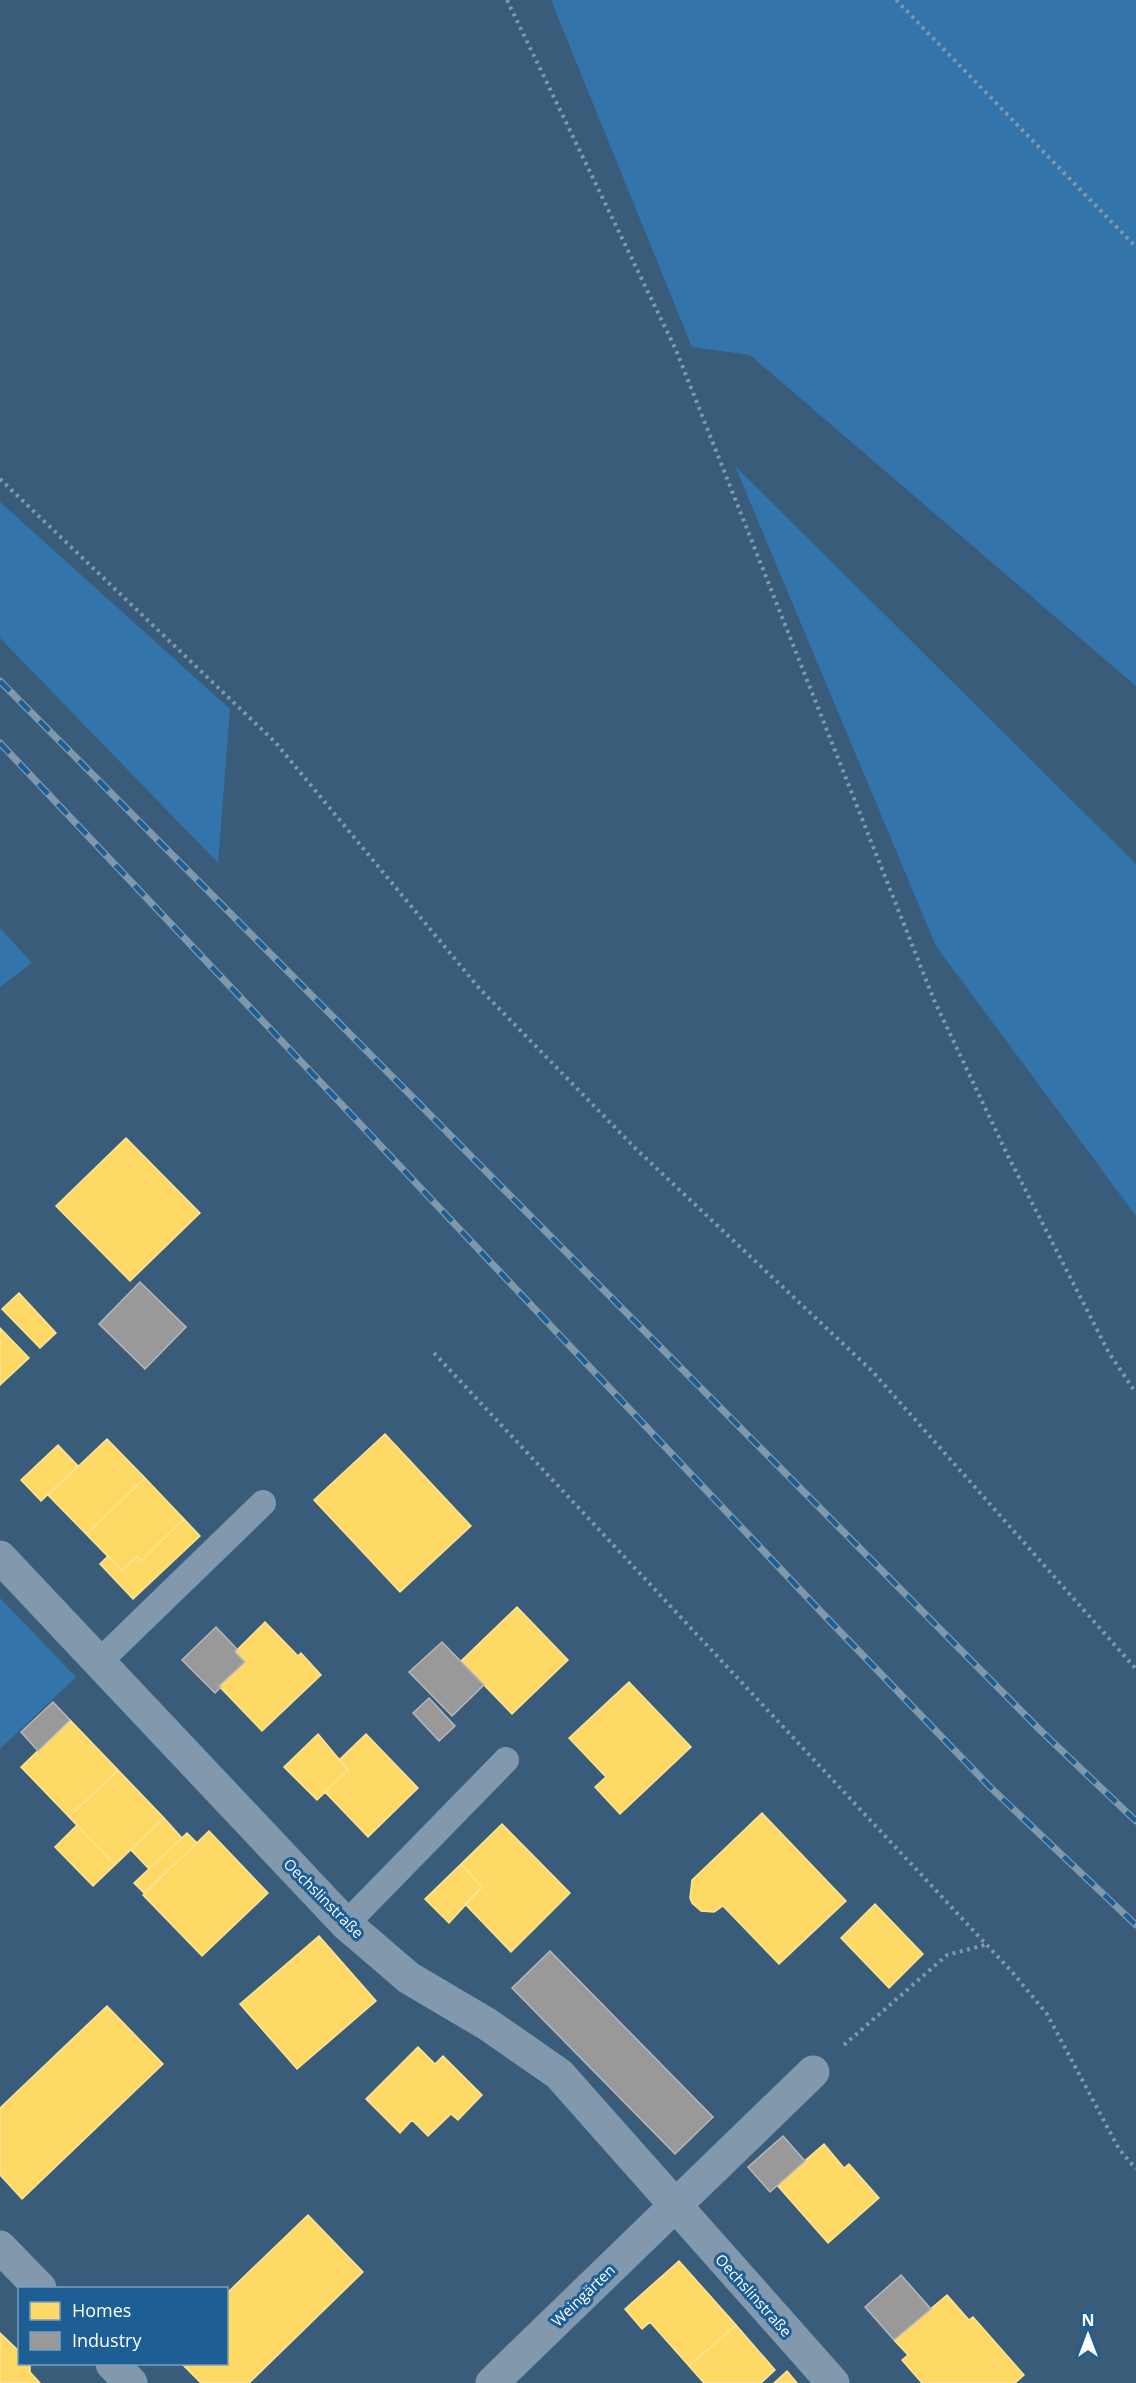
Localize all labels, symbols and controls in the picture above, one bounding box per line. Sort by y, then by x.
street label: Oechslinstraße [280,1854,368,1942]
street label: Oechslinstraße [711,2249,797,2341]
street label: Weingärten [547,2260,619,2330]
legend [18,2287,228,2365]
text: Homes [72,2298,131,2322]
north arrow [1058,2305,1118,2365]
text: N [1081,2309,1095,2331]
text: Industry [72,2328,142,2352]

